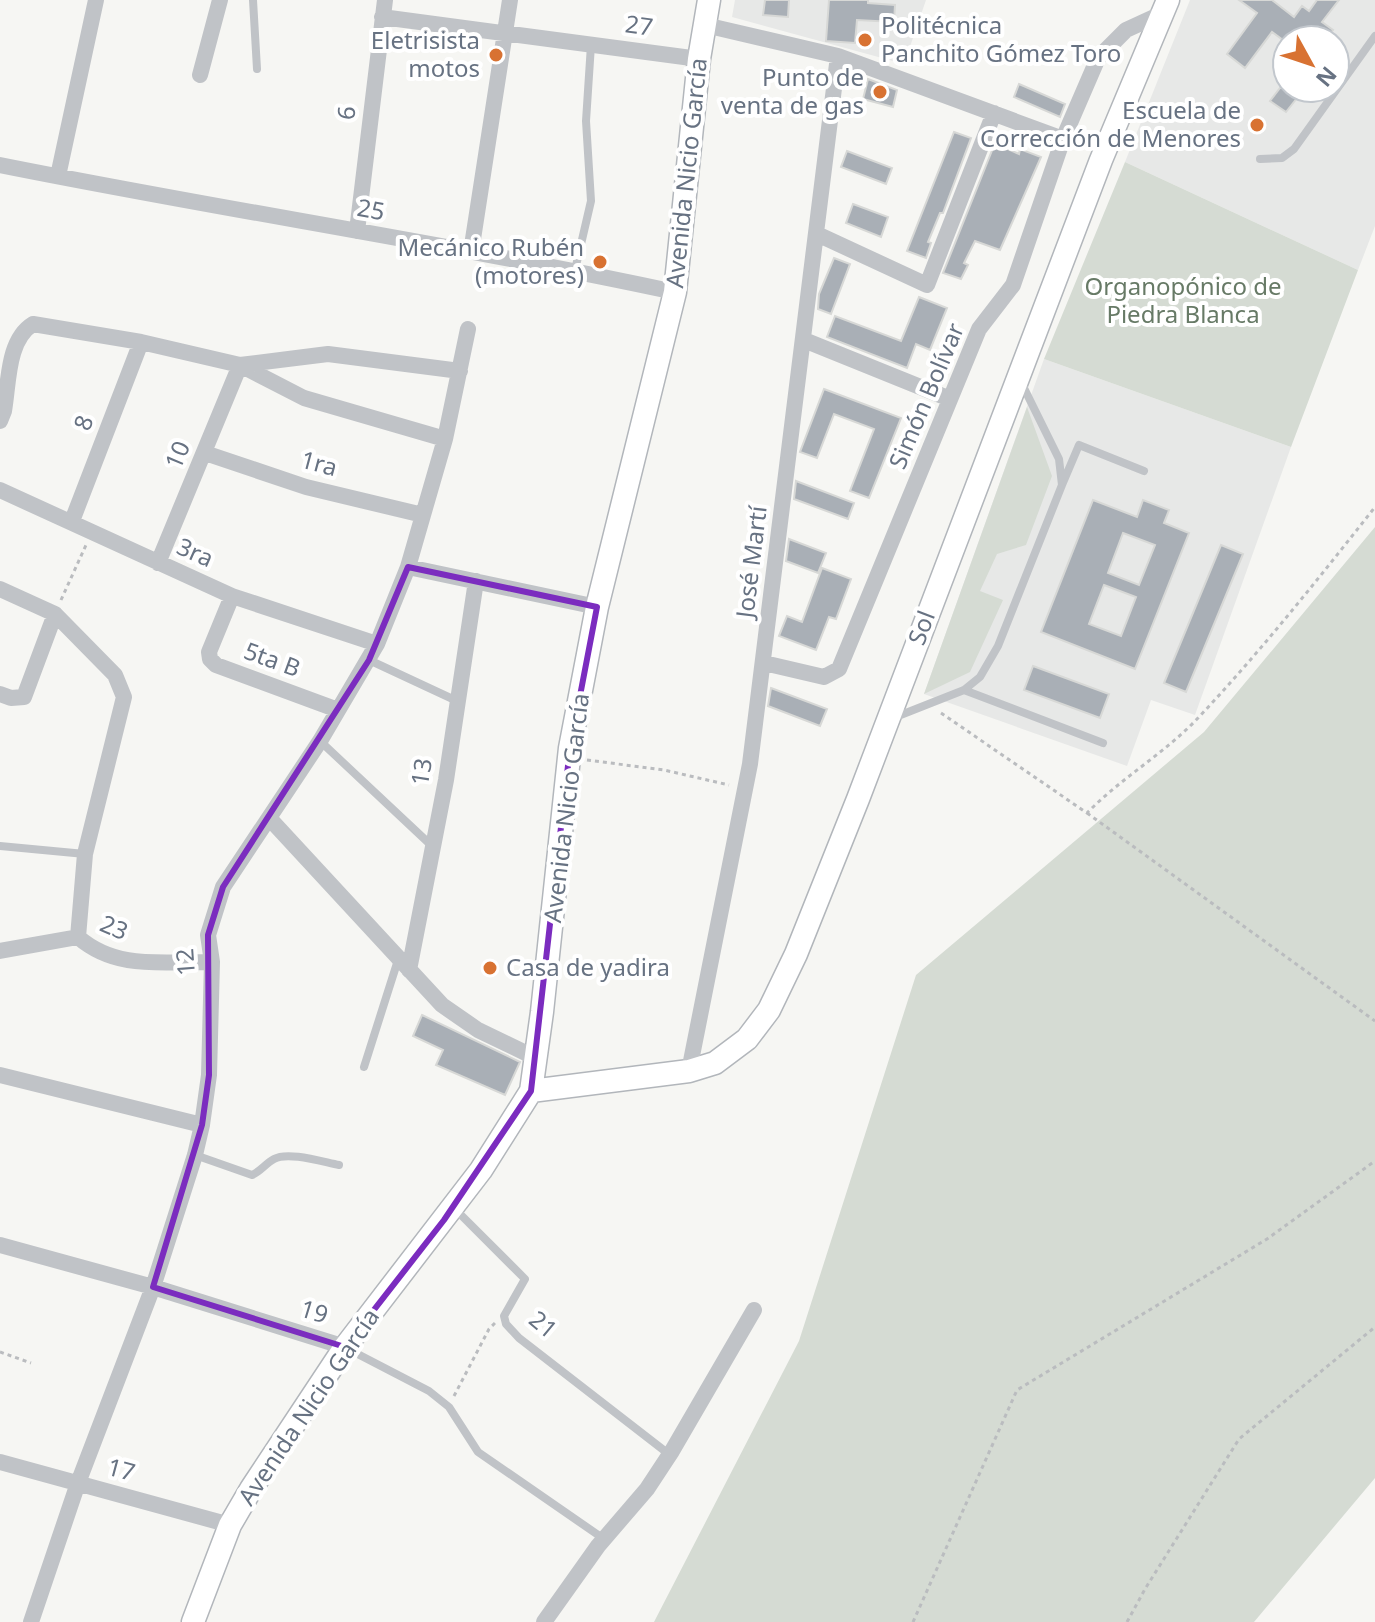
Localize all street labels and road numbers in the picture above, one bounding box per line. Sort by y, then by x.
street label: 27 [623,6,655,43]
street label: Avenida Nicio García [657,56,714,289]
street label: 6 [328,104,363,122]
street label: 25 [355,190,388,227]
street label: Simón Bolívar [880,317,971,473]
street label: 8 [65,410,100,435]
street label: 10 [156,435,197,474]
street label: 1ra [297,442,341,483]
street label: José Martí [727,503,774,622]
street label: 3ra [172,529,219,574]
street label: Sol [899,606,942,649]
street label: 5ta B [240,633,305,684]
street label: Avenida Nicio García [535,691,596,924]
street label: 13 [402,756,439,788]
street label: 23 [95,906,134,947]
street label: 12 [167,947,202,977]
street label: 19 [296,1291,332,1330]
street label: Avenida Nicio García [229,1301,386,1511]
street label: 21 [523,1302,565,1345]
street label: 17 [104,1449,139,1488]

